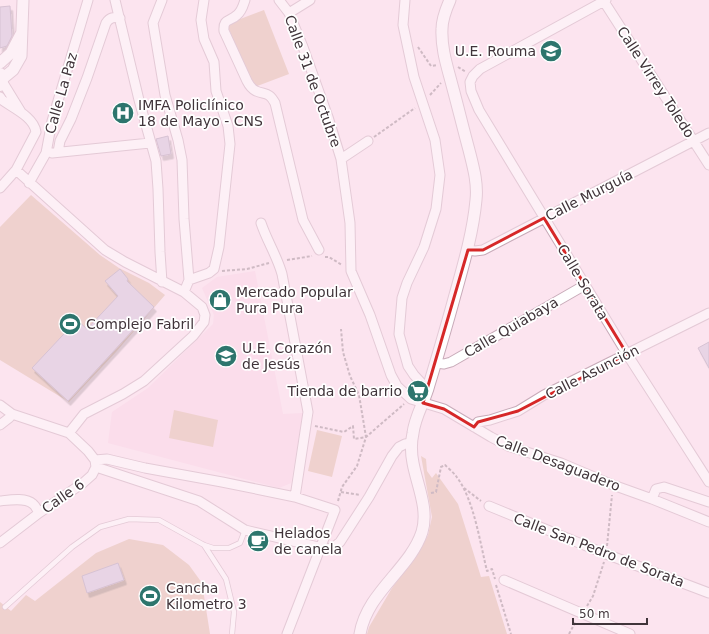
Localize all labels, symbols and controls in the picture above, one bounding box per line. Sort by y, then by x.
street label: Calle 31 de Octubre [282,13,344,149]
street label: Calle Virrey Toledo [614,23,698,141]
school or university icon: U.E. Rouma [538,38,564,64]
place label: U.E. Rouma [455,43,536,59]
street label: Calle La Paz [42,51,80,135]
place label: IMFA Policlínico 18 de Mayo - CNS [138,97,263,129]
hospital icon: IMFA Policlínico 18 de Mayo - CNS [110,100,136,126]
street label: Calle Murguía [543,166,635,224]
street label: Calle Sorata [554,241,612,323]
place label: Mercado Popular Pura Pura [236,284,353,316]
shop icon: Mercado Popular Pura Pura [207,287,233,313]
street label: Calle Quiabaya [461,294,561,360]
sports icon: Complejo Fabril [57,311,83,337]
place label: Complejo Fabril [86,316,194,332]
place label: U.E. Corazón de Jesús [242,340,332,372]
street label: Calle Asunción [543,342,641,402]
school or university icon: U.E. Corazón de Jesús [213,343,239,369]
supermarket icon: Tienda de barrio [405,378,431,404]
place label: Tienda de barrio [286,383,402,399]
street label: Calle Desaguadero [493,432,623,494]
street label: Calle 6 [39,476,87,516]
street label: Calle San Pedro de Sorata [511,510,687,590]
place label: Helados de canela [274,525,342,557]
cafe icon: Helados de canela [245,528,271,554]
place label: Cancha Kilometro 3 [166,580,247,612]
sports icon: Cancha Kilometro 3 [137,583,163,609]
scale bar [573,600,647,626]
text: 50 m [579,607,610,621]

